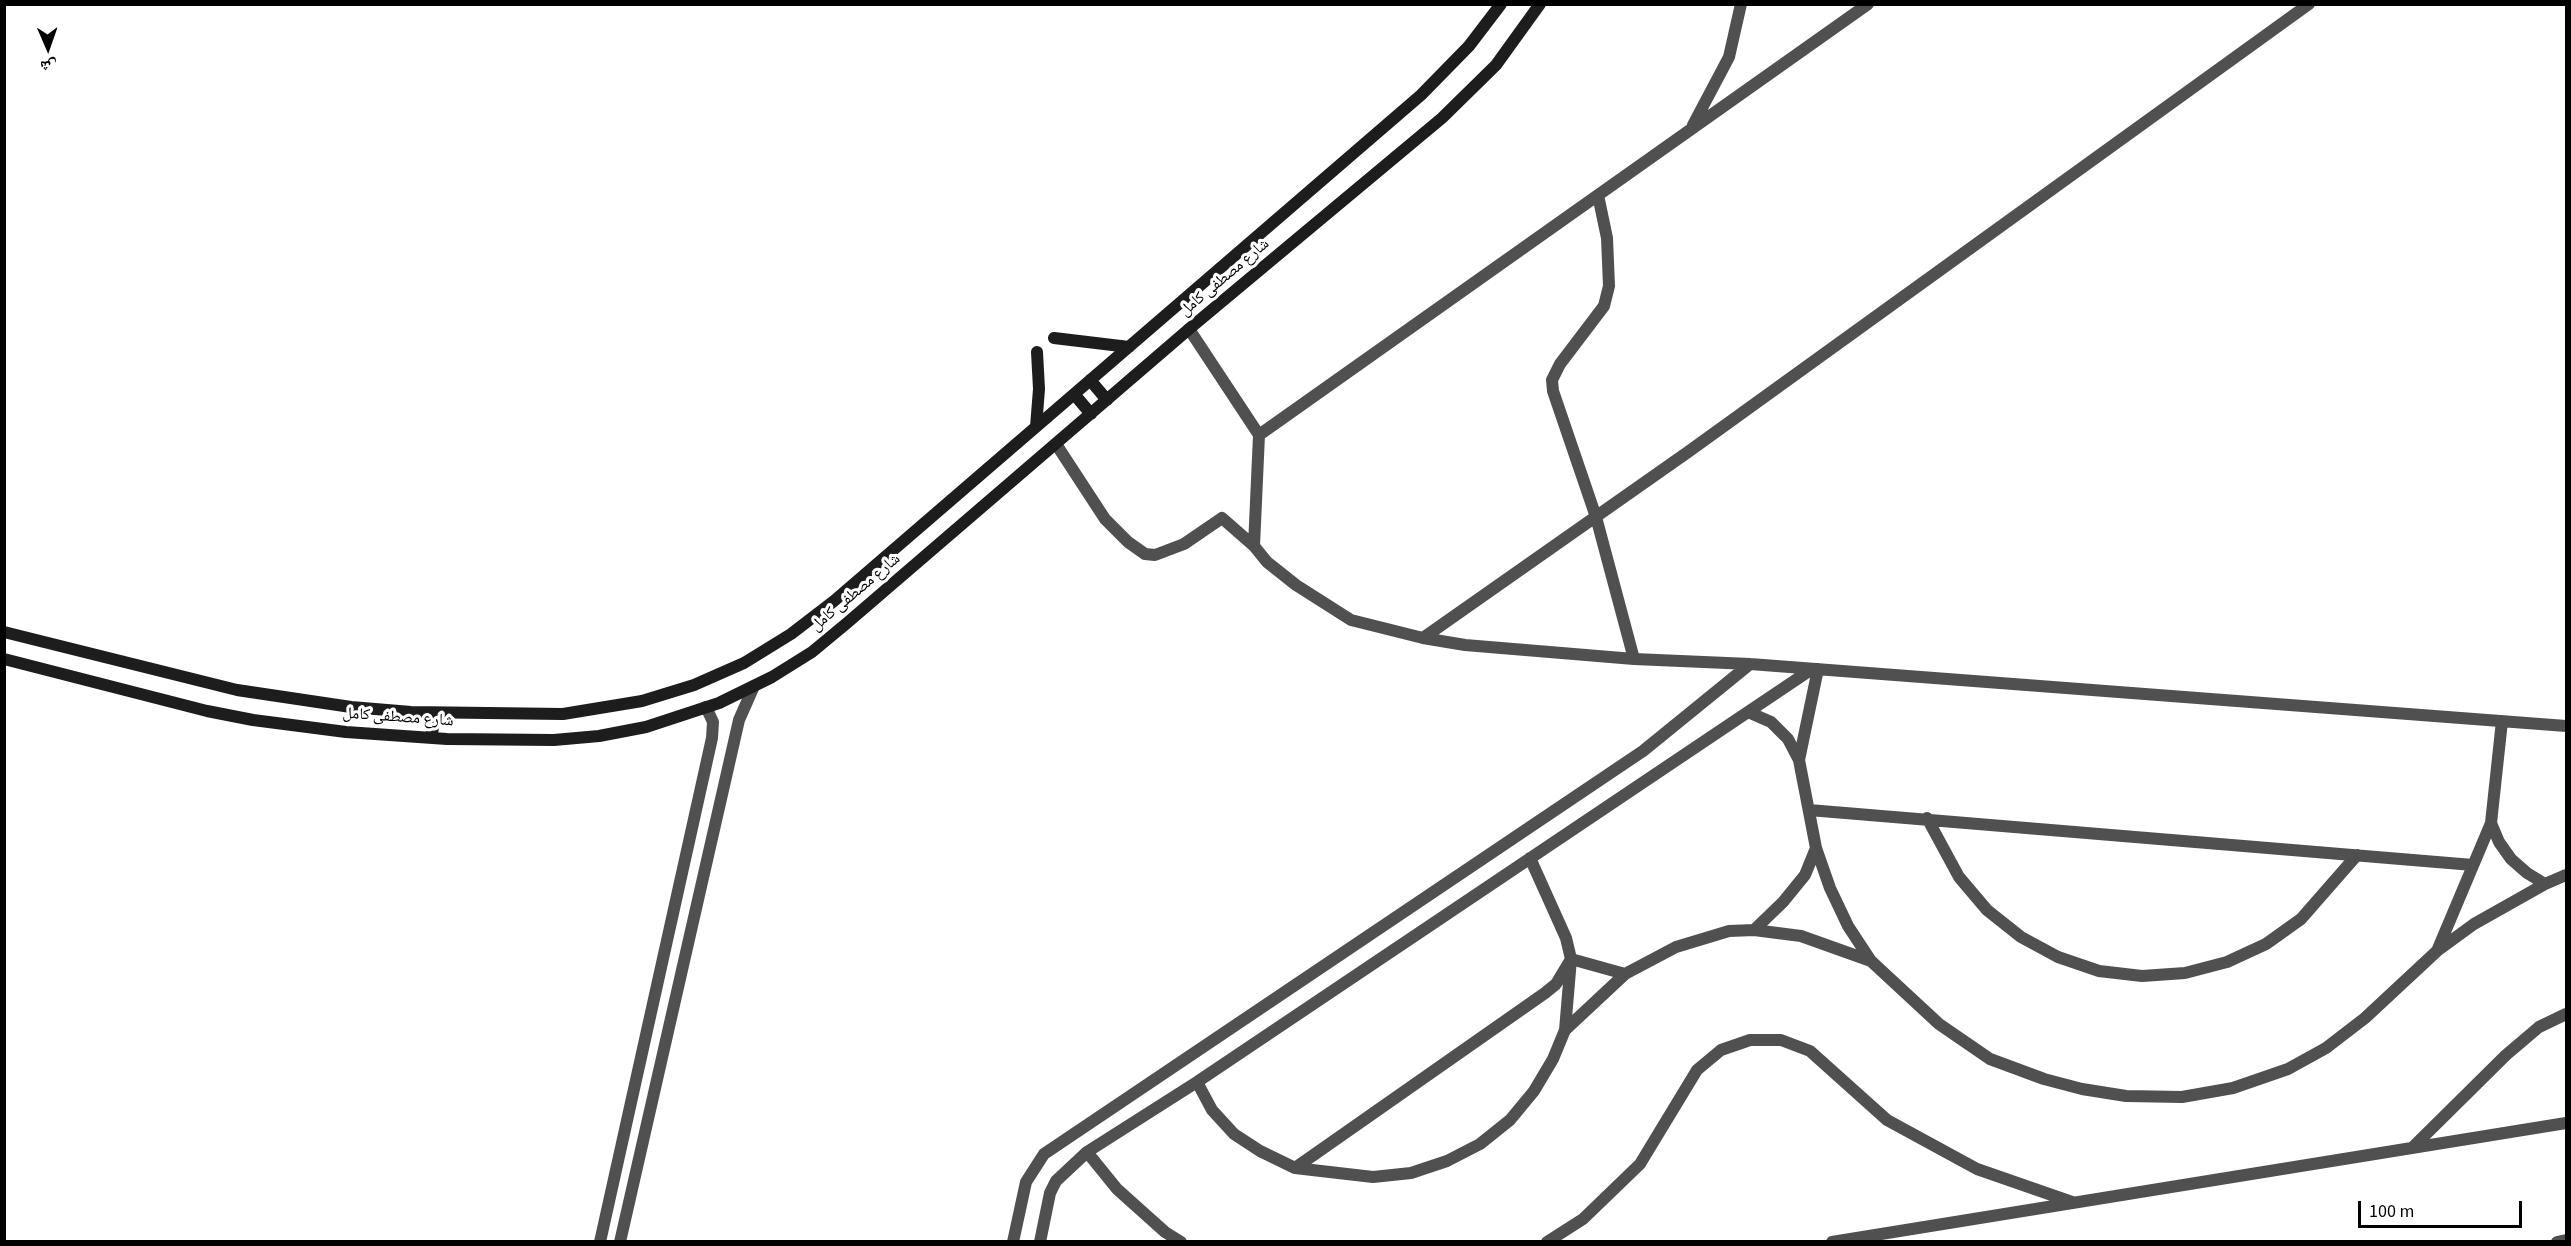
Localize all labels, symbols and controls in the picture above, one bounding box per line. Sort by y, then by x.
north arrow [18,18,78,78]
text: ش [40,55,58,77]
street label: شارع مصطفى كامل [1176,235,1274,321]
street label: شارع مصطفى كامل [807,550,905,636]
street label: شارع مصطفى كامل [342,705,454,731]
scale bar [2361,1189,2524,1227]
text: 100 m [2369,1199,2414,1224]

